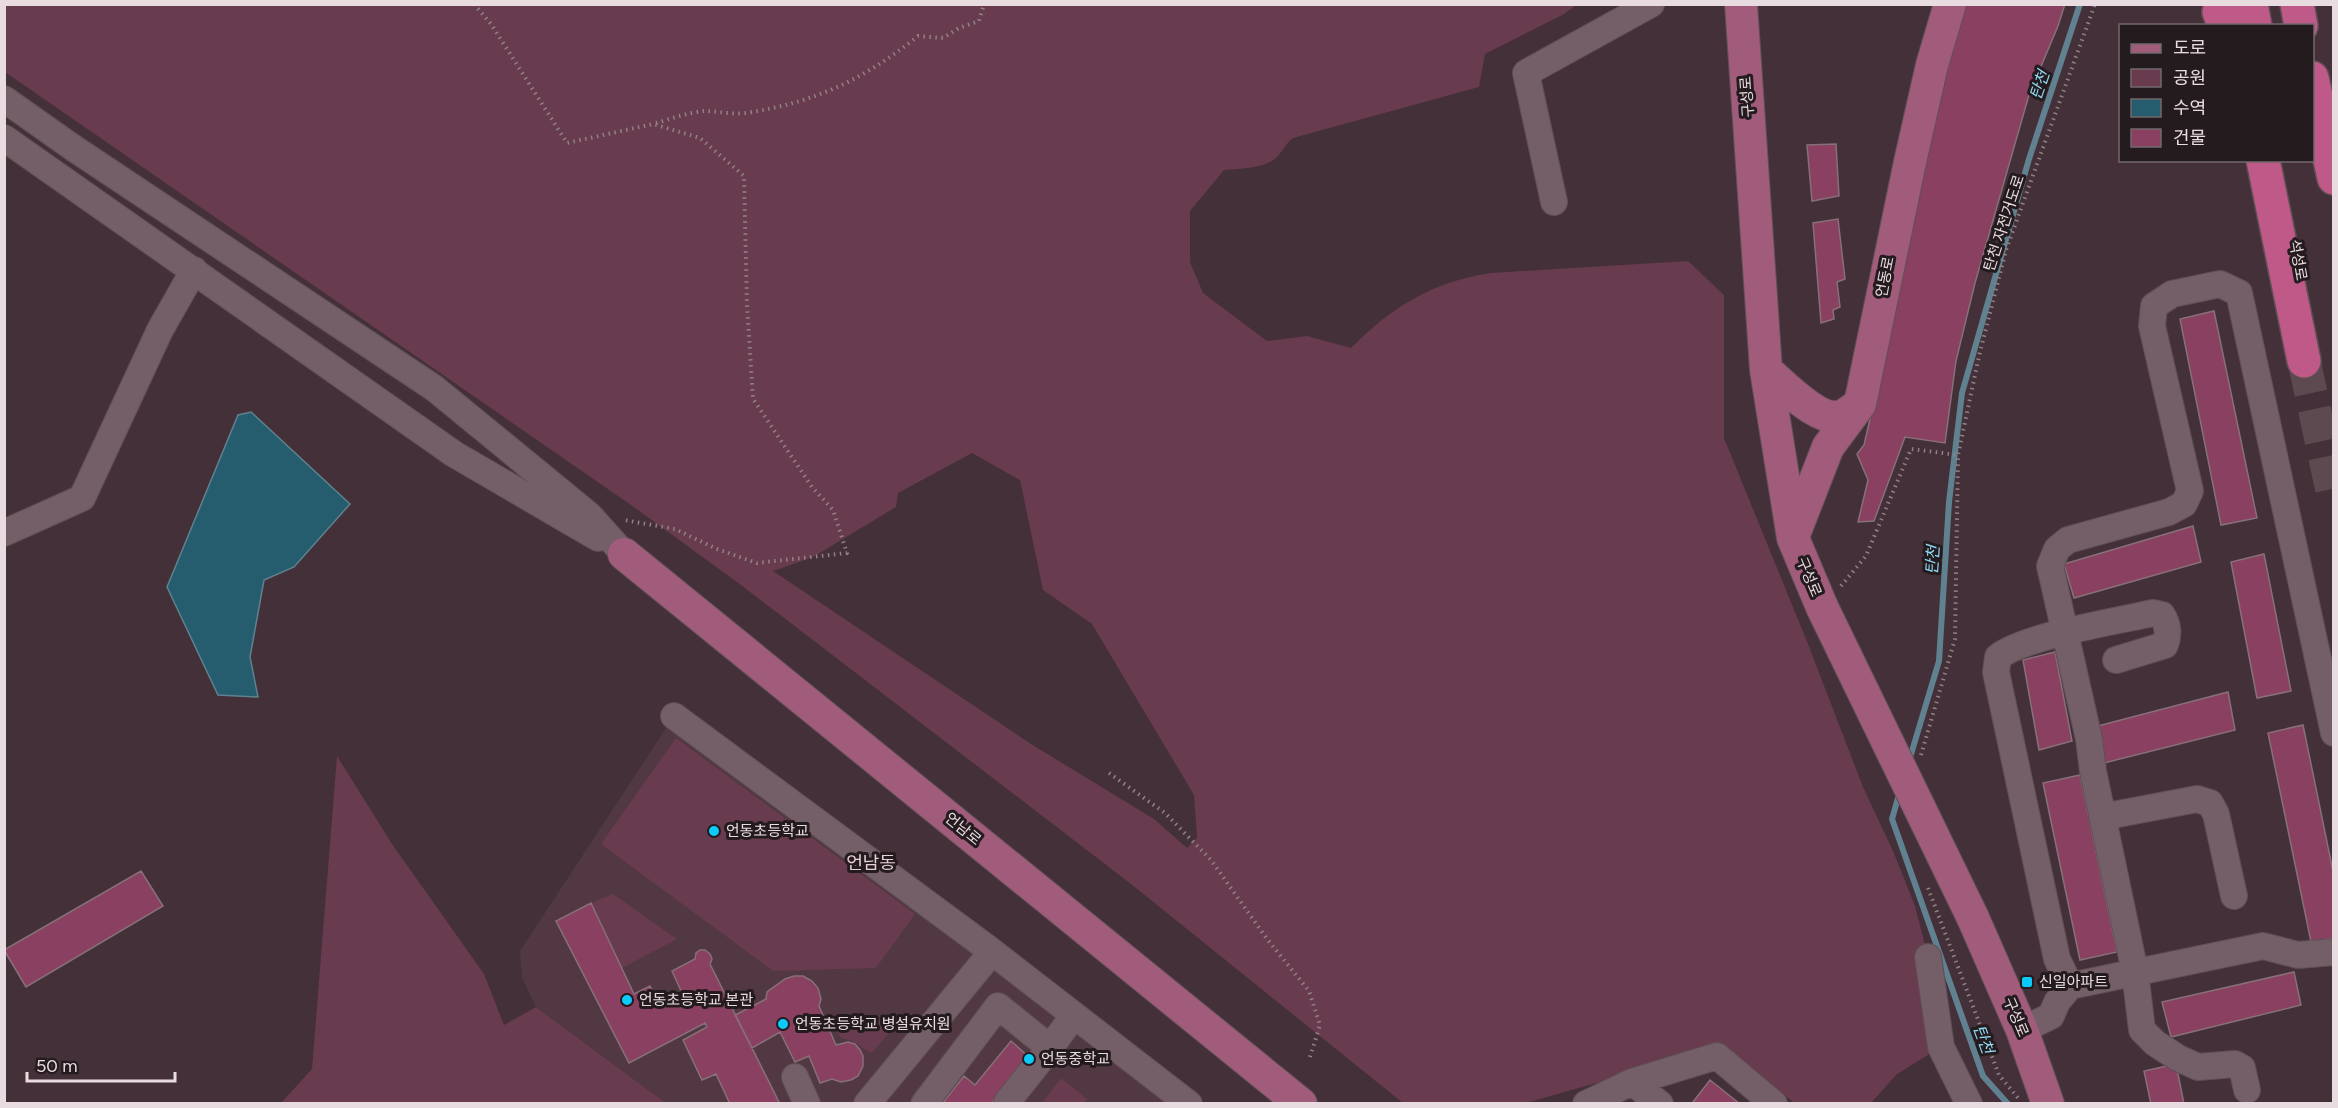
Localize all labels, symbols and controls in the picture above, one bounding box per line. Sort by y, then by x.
legend [2119,24,2314,162]
text: 도로 [2173,37,2206,59]
water label: 탄천 [2026,66,2054,102]
text: 공원 [2173,67,2206,89]
street label: 구성로 [1737,76,1757,118]
text: 수역 [2173,97,2206,119]
text: 건물 [2173,127,2206,149]
street label: 탄천 자전거도로 [1980,173,2028,273]
street label: 석성로 [2286,238,2310,282]
street label: 언동로 [1872,255,1898,299]
water label: 탄천 [1922,542,1943,575]
street label: 구성로 [1793,554,1825,600]
street label: 언남로 [941,809,985,849]
place label: 언동초등학교 [726,822,809,840]
marker: 언동초등학교 [707,824,721,838]
district label: 언남동 [846,852,896,874]
place label: 신일아파트 [2039,973,2108,991]
marker: 신일아파트 [2020,975,2034,989]
place label: 언동초등학교 본관 [639,991,753,1009]
marker: 언동초등학교 본관 [620,993,634,1007]
street label: 구성로 [2000,994,2032,1040]
place label: 언동초등학교 병설유치원 [795,1015,951,1033]
marker: 언동초등학교 병설유치원 [776,1017,790,1031]
water label: 탄천 [1970,1022,1998,1058]
scale bar [27,1045,176,1083]
place label: 언동중학교 [1041,1050,1110,1068]
marker: 언동중학교 [1022,1052,1036,1066]
text: 50 m [36,1055,78,1077]

